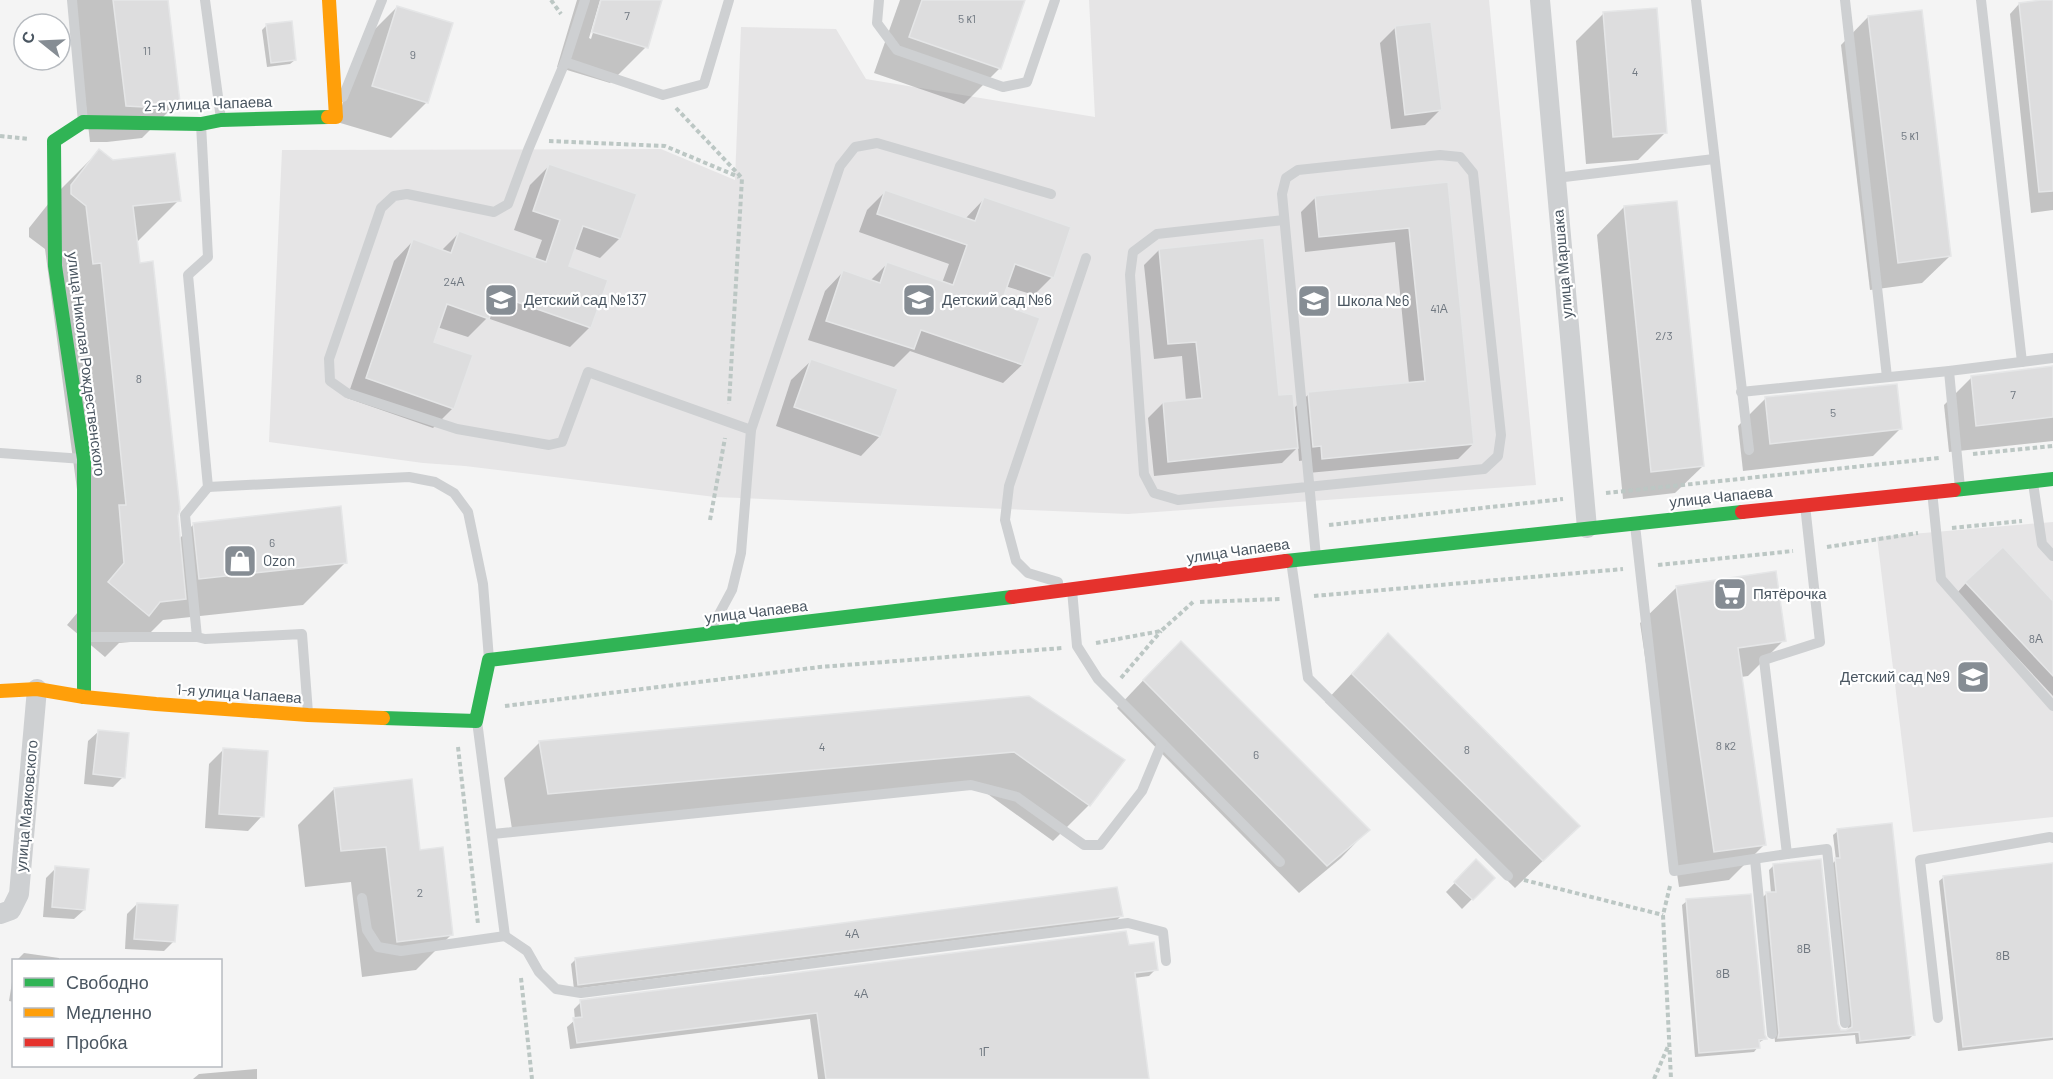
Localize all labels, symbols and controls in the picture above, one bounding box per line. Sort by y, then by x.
house number: 7 [624,8,630,22]
house number: 5 к1 [958,11,976,25]
north arrow [12,12,72,72]
text: С [16,28,38,46]
house number: 11 [143,43,151,57]
house number: 9 [410,47,416,61]
house number: 4 [1632,64,1638,78]
street label: 2-я улица Чапаева [143,92,273,114]
house number: 5 к1 [1901,128,1919,142]
street label: улица Маршака [1548,208,1576,319]
street label: улица Николая Рождественского [64,251,110,477]
house number: 24А [443,274,465,288]
school or university icon: Детский сад №137 [483,282,519,318]
school or university icon: Детский сад №6 [901,282,937,318]
school or university icon: Школа №6 [1296,283,1332,319]
place label: Детский сад №137 [524,290,646,308]
place label: Детский сад №6 [942,290,1052,308]
place label: Школа №6 [1337,291,1409,309]
house number: 41А [1430,301,1448,315]
house number: 2/3 [1655,328,1673,342]
house number: 8 [136,371,142,385]
house number: 7 [2010,387,2016,401]
house number: 5 [1830,405,1836,419]
street label: улица Чапаева [1668,482,1774,510]
street label: улица Чапаева [1185,534,1291,566]
house number: 6 [269,535,275,549]
shop icon: Ozon [222,543,258,579]
place label: Ozon [263,551,295,569]
supermarket icon: Пятёрочка [1712,576,1748,612]
place label: Пятёрочка [1753,584,1827,602]
street label: улица Чапаева [703,596,809,626]
house number: 8А [2029,631,2043,645]
school or university icon: Детский сад №9 [1955,659,1991,695]
place label: Детский сад №9 [1840,667,1950,685]
street label: 1-я улица Чапаева [176,680,303,706]
house number: 8 к2 [1716,738,1736,752]
street label: улица Маяковского [11,739,41,873]
house number: 4 [819,739,825,753]
house number: 8 [1464,742,1470,756]
house number: 6 [1253,747,1259,761]
house number: 2 [417,885,423,899]
house number: 4А [845,926,859,940]
house number: 8В [1797,941,1811,955]
house number: 8В [1996,948,2010,962]
legend [12,959,222,1067]
house number: 8В [1716,966,1730,980]
text: Свободно [66,971,149,993]
house number: 4А [854,986,868,1000]
text: Медленно [66,1001,152,1023]
text: Пробка [66,1031,129,1053]
house number: 1Г [979,1044,990,1058]

